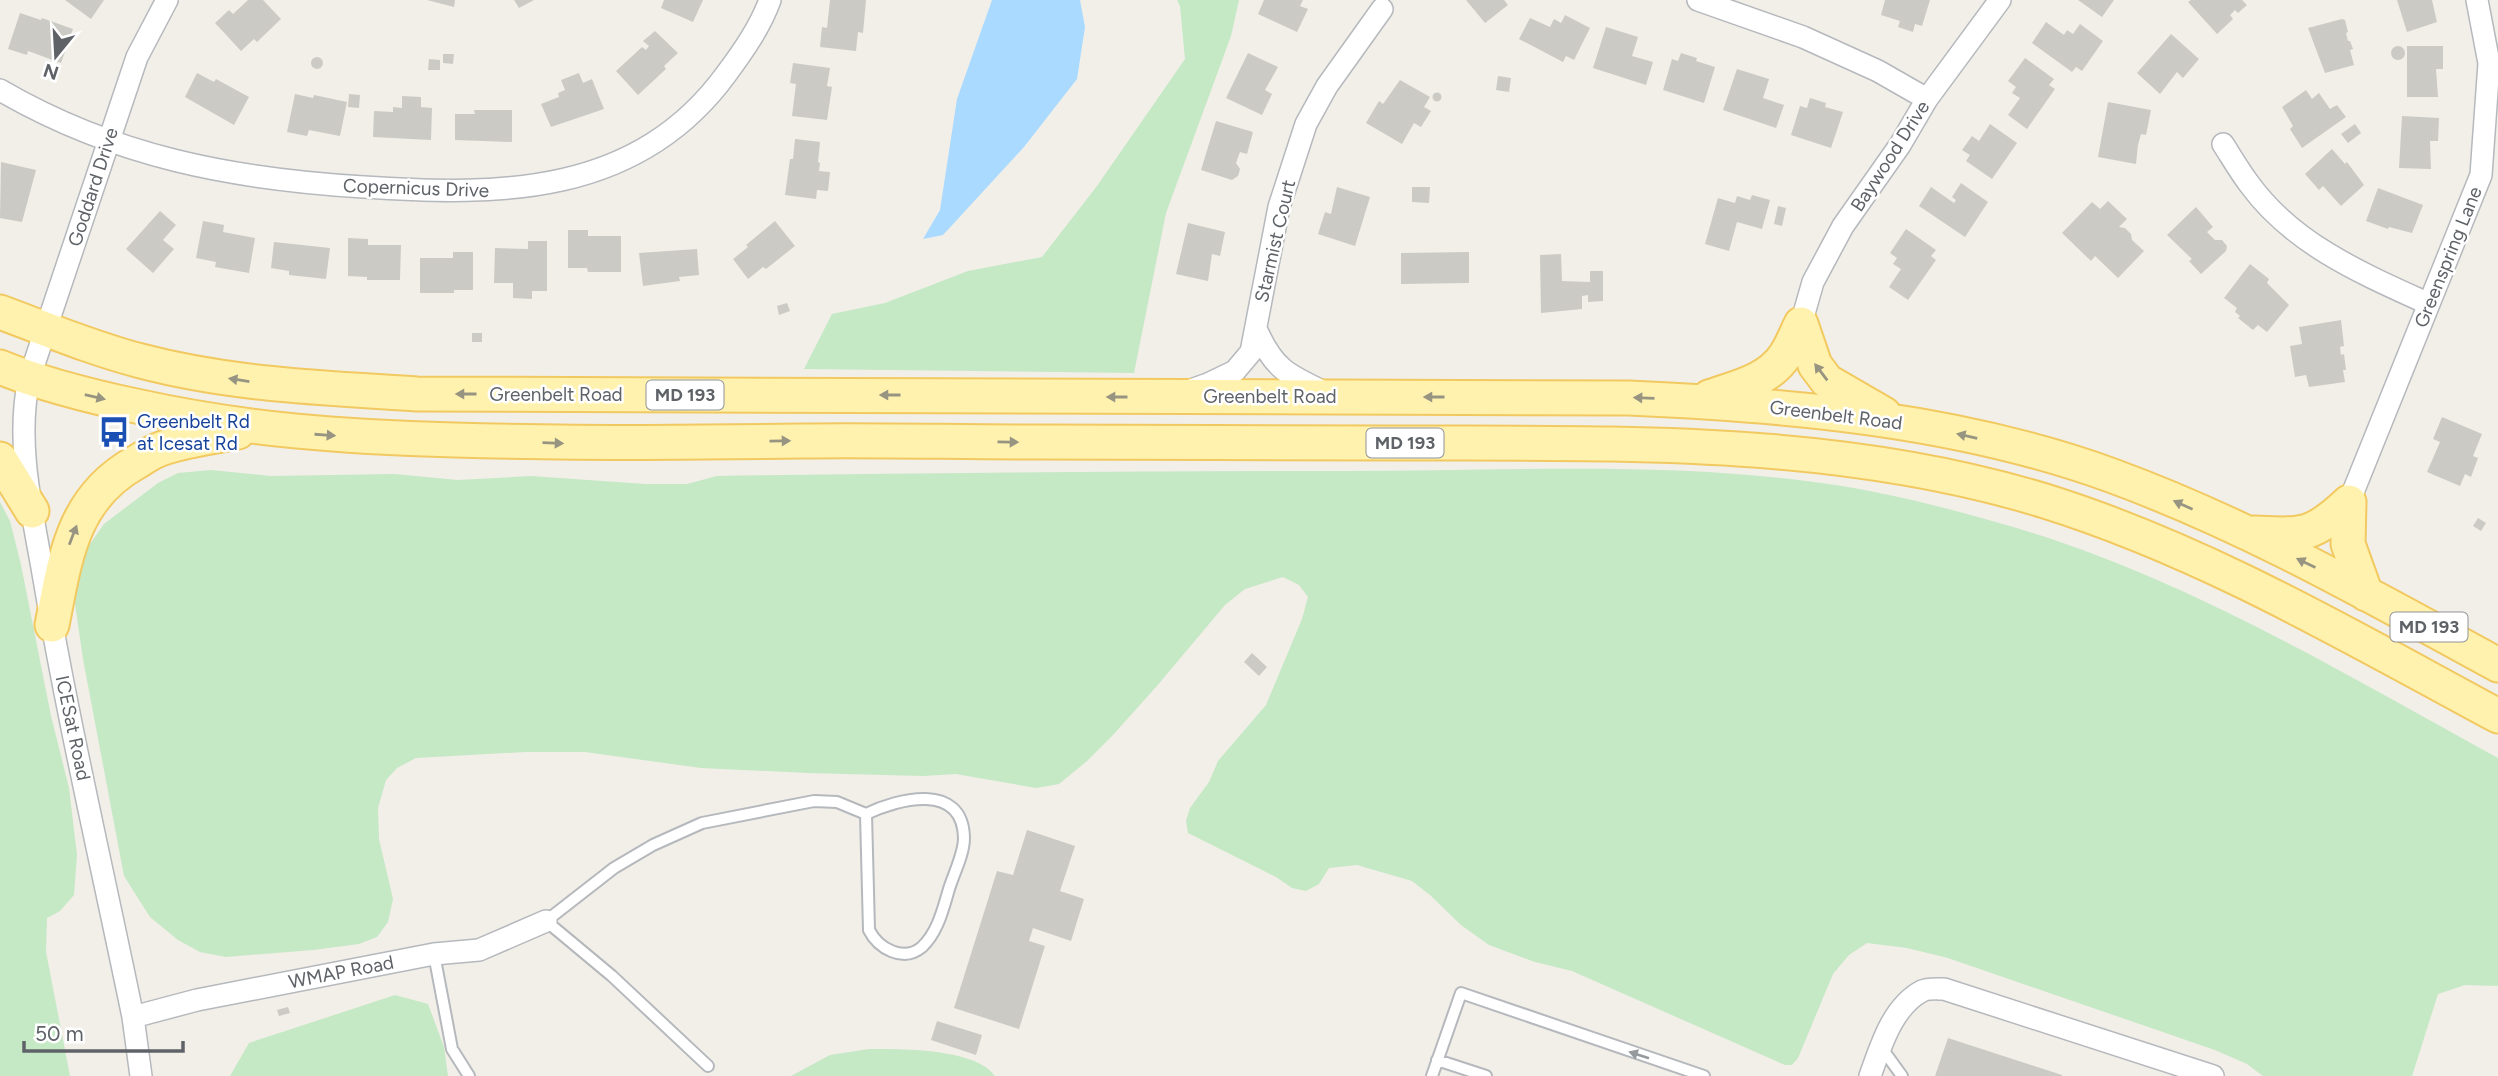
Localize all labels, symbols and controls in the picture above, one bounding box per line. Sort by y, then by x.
north arrow [21,21,91,91]
text: N [40,58,61,85]
street label: Baywood Drive [1846,96,1934,216]
street label: Goddard Drive [63,125,123,249]
street label: Copernicus Drive [343,174,489,202]
street label: Starmist Court [1250,177,1300,305]
street label: Greenspring Lane [2409,183,2487,331]
one-way arrow [1814,364,1829,382]
one-way arrow [228,375,250,386]
road number: MD 193 [646,380,724,410]
street label: Greenbelt Road [489,383,623,406]
street label: Greenbelt Road [1203,385,1337,408]
one-way arrow [455,388,477,400]
one-way arrow [879,389,901,401]
one-way arrow [1106,391,1128,403]
one-way arrow [1423,391,1445,403]
one-way arrow [84,392,106,403]
one-way arrow [1633,393,1655,404]
street label: Greenbelt Road [1768,395,1904,435]
place label: Greenbelt Rd at Icesat Rd [137,410,250,455]
bus stop icon: Greenbelt Rd at Icesat Rd [97,415,131,449]
road number: MD 193 [1366,428,1444,458]
one-way arrow [315,430,337,441]
one-way arrow [1956,430,1978,441]
one-way arrow [770,435,792,447]
one-way arrow [997,436,1019,448]
one-way arrow [542,437,564,448]
one-way arrow [2173,499,2193,511]
one-way arrow [68,525,79,546]
one-way arrow [2296,557,2316,569]
road number: MD 193 [2390,612,2468,642]
street label: ICESat Road [51,673,95,783]
street label: WMAP Road [286,951,396,993]
scale bar [24,1010,184,1054]
text: 50 m [35,1021,84,1046]
one-way arrow [1628,1049,1649,1059]

